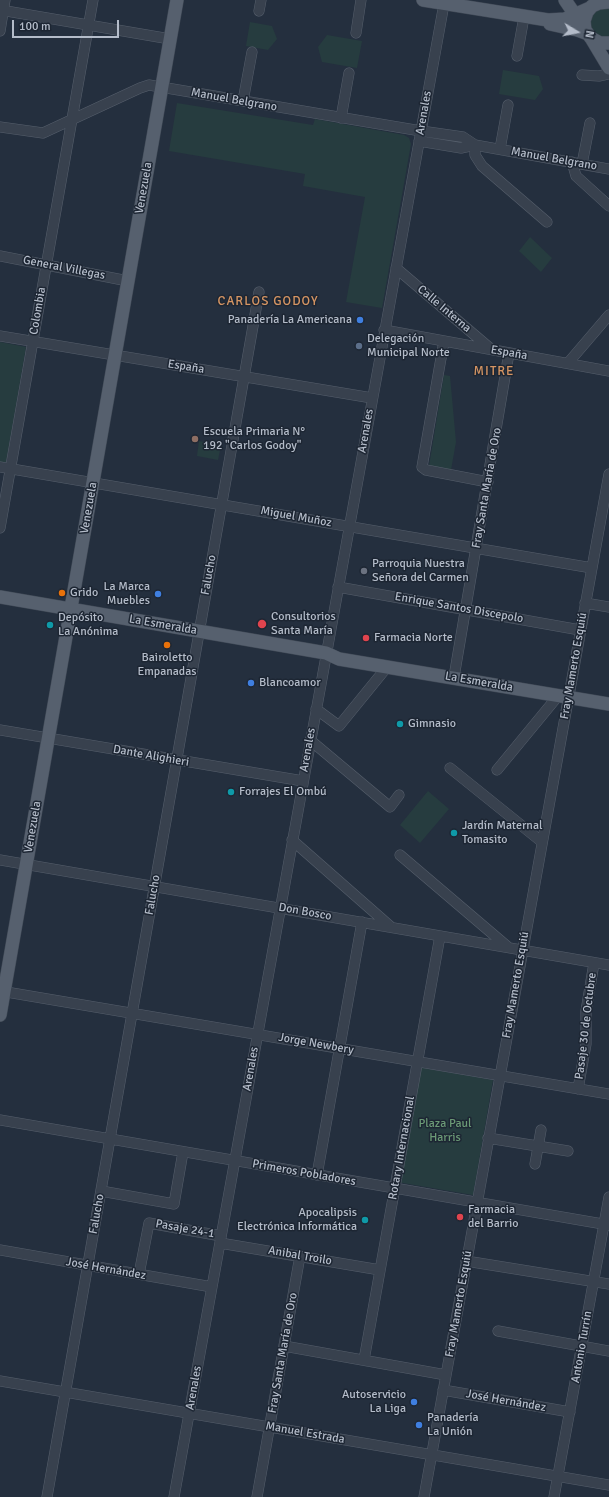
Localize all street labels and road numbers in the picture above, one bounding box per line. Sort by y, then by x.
street label: Manuel Belgrano [190,85,278,115]
street label: Arenales [413,90,435,136]
street label: Manuel Belgrano [510,144,598,174]
street label: Venezuela [132,161,156,215]
street label: General Villegas [22,253,106,283]
street label: Calle Interna [414,282,474,336]
street label: Colombia [27,286,49,336]
street label: España [489,343,529,363]
street label: España [167,357,205,377]
street label: Arenales [355,408,377,454]
street label: Fray Santa María de Oro [469,426,505,550]
street label: Venezuela [77,481,101,535]
street label: Miguel Muñoz [259,504,333,530]
street label: Falucho [198,554,220,596]
street label: Enrique Santos Discepolo [394,590,524,626]
street label: Fray Mamerto Esquiú [558,611,590,721]
street label: La Esmeralda [128,612,198,638]
street label: La Esmeralda [444,669,514,695]
street label: Arenales [297,727,319,773]
street label: Dante Alighieri [112,742,190,770]
street label: Venezuela [21,800,45,854]
street label: Falucho [142,874,164,916]
street label: Don Bosco [277,900,333,924]
street label: Fray Mamerto Esquiú [500,930,532,1040]
street label: Pasaje 30 de Octubre [572,972,600,1080]
street label: Jorge Newbery [277,1030,355,1058]
street label: Arenales [240,1046,262,1092]
street label: Rotary Internacional [386,1095,418,1201]
street label: Primeros Pobladores [251,1157,357,1189]
street label: Falucho [86,1193,108,1235]
street label: Pasaje 24-1 [154,1217,216,1241]
street label: Anibal Troilo [267,1243,333,1269]
street label: Fray Mamerto Esquiú [443,1249,475,1359]
street label: José Hernández [65,1255,147,1283]
street label: Fray Santa María de Oro [265,1291,301,1415]
street label: Antonio Turrín [569,1310,595,1384]
street label: Arenales [183,1365,205,1411]
street label: José Hernández [465,1387,547,1415]
street label: Manuel Estrada [264,1419,346,1447]

